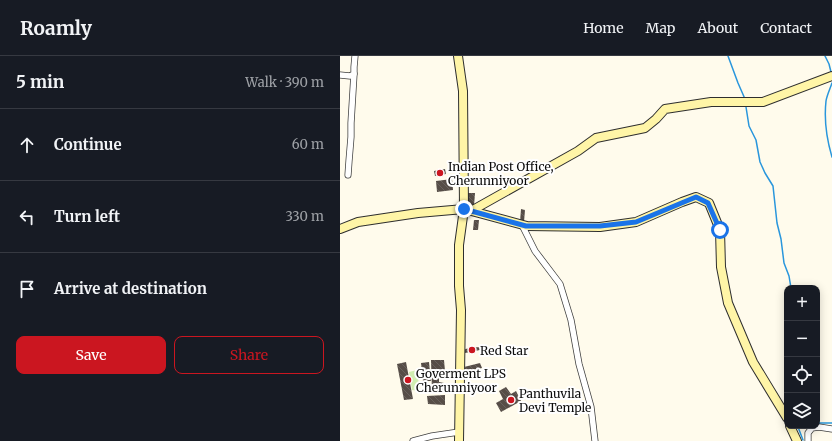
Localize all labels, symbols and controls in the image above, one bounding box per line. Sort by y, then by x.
text: Roamly [20,16,92,40]
text: Home [583,19,624,37]
text: Map [646,19,675,37]
text: About [697,19,738,37]
text: Contact [760,19,812,37]
text: 5 min [16,71,64,93]
text: Walk · 390 m [245,74,324,91]
icon: ahead [16,134,38,156]
text: Continue [54,135,122,154]
text: 60 m [292,136,324,153]
place label: Indian Post Office, Cherunniyoor [448,159,554,188]
marker: Indian Post Office, Cherunniyoor [435,168,445,178]
route end [455,200,473,218]
icon: left [16,206,38,228]
text: Turn left [54,207,120,226]
text: 330 m [285,208,324,225]
route start [711,221,729,239]
icon: arrive [16,278,38,300]
text: Arrive at destination [54,279,207,298]
map controls [784,285,820,429]
button: + [784,285,820,321]
button: − [784,321,820,357]
button: Save [16,336,166,374]
button: Share [174,336,324,374]
place label: Red Star [480,343,529,358]
marker: Red Star [467,345,477,355]
button: locate [784,357,820,393]
place label: Goverment LPS Cherunniyoor [416,366,506,395]
marker: Goverment LPS Cherunniyoor [403,375,413,385]
place label: Panthuvila Devi Temple [519,386,591,415]
button: layers [784,393,820,429]
marker: Panthuvila Devi Temple [506,395,516,405]

